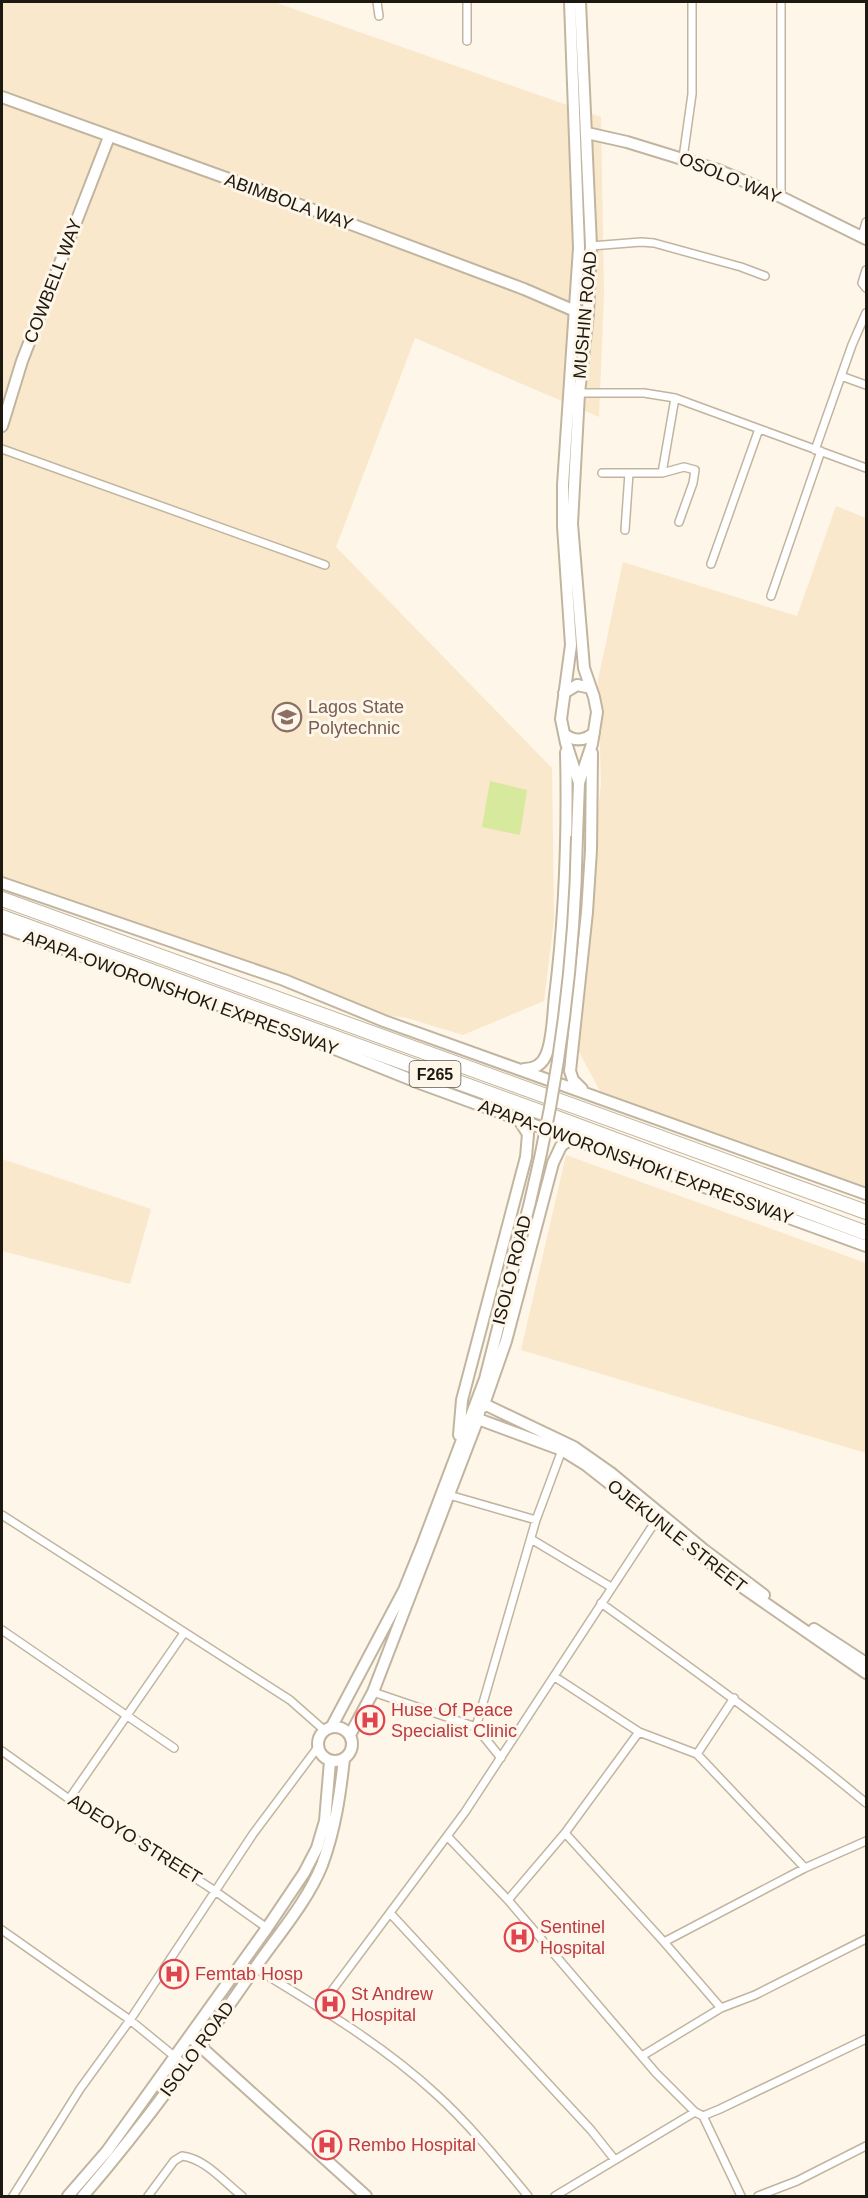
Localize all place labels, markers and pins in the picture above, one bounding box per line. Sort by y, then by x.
place label: Lagos State Polytechnic [308,697,404,738]
school or university icon: Lagos State Polytechnic [271,701,303,733]
place label: Huse Of Peace Specialist Clinic [391,1700,517,1741]
hospital icon: Huse Of Peace Specialist Clinic [354,1704,386,1736]
place label: Sentinel Hospital [540,1917,605,1958]
hospital icon: Sentinel Hospital [503,1921,535,1953]
hospital icon: Femtab Hosp [158,1958,190,1990]
place label: Femtab Hosp [195,1964,303,1984]
place label: St Andrew Hospital [351,1984,434,2025]
hospital icon: St Andrew Hospital [314,1988,346,2020]
hospital icon: Rembo Hospital [311,2129,343,2161]
place label: Rembo Hospital [348,2135,476,2155]

